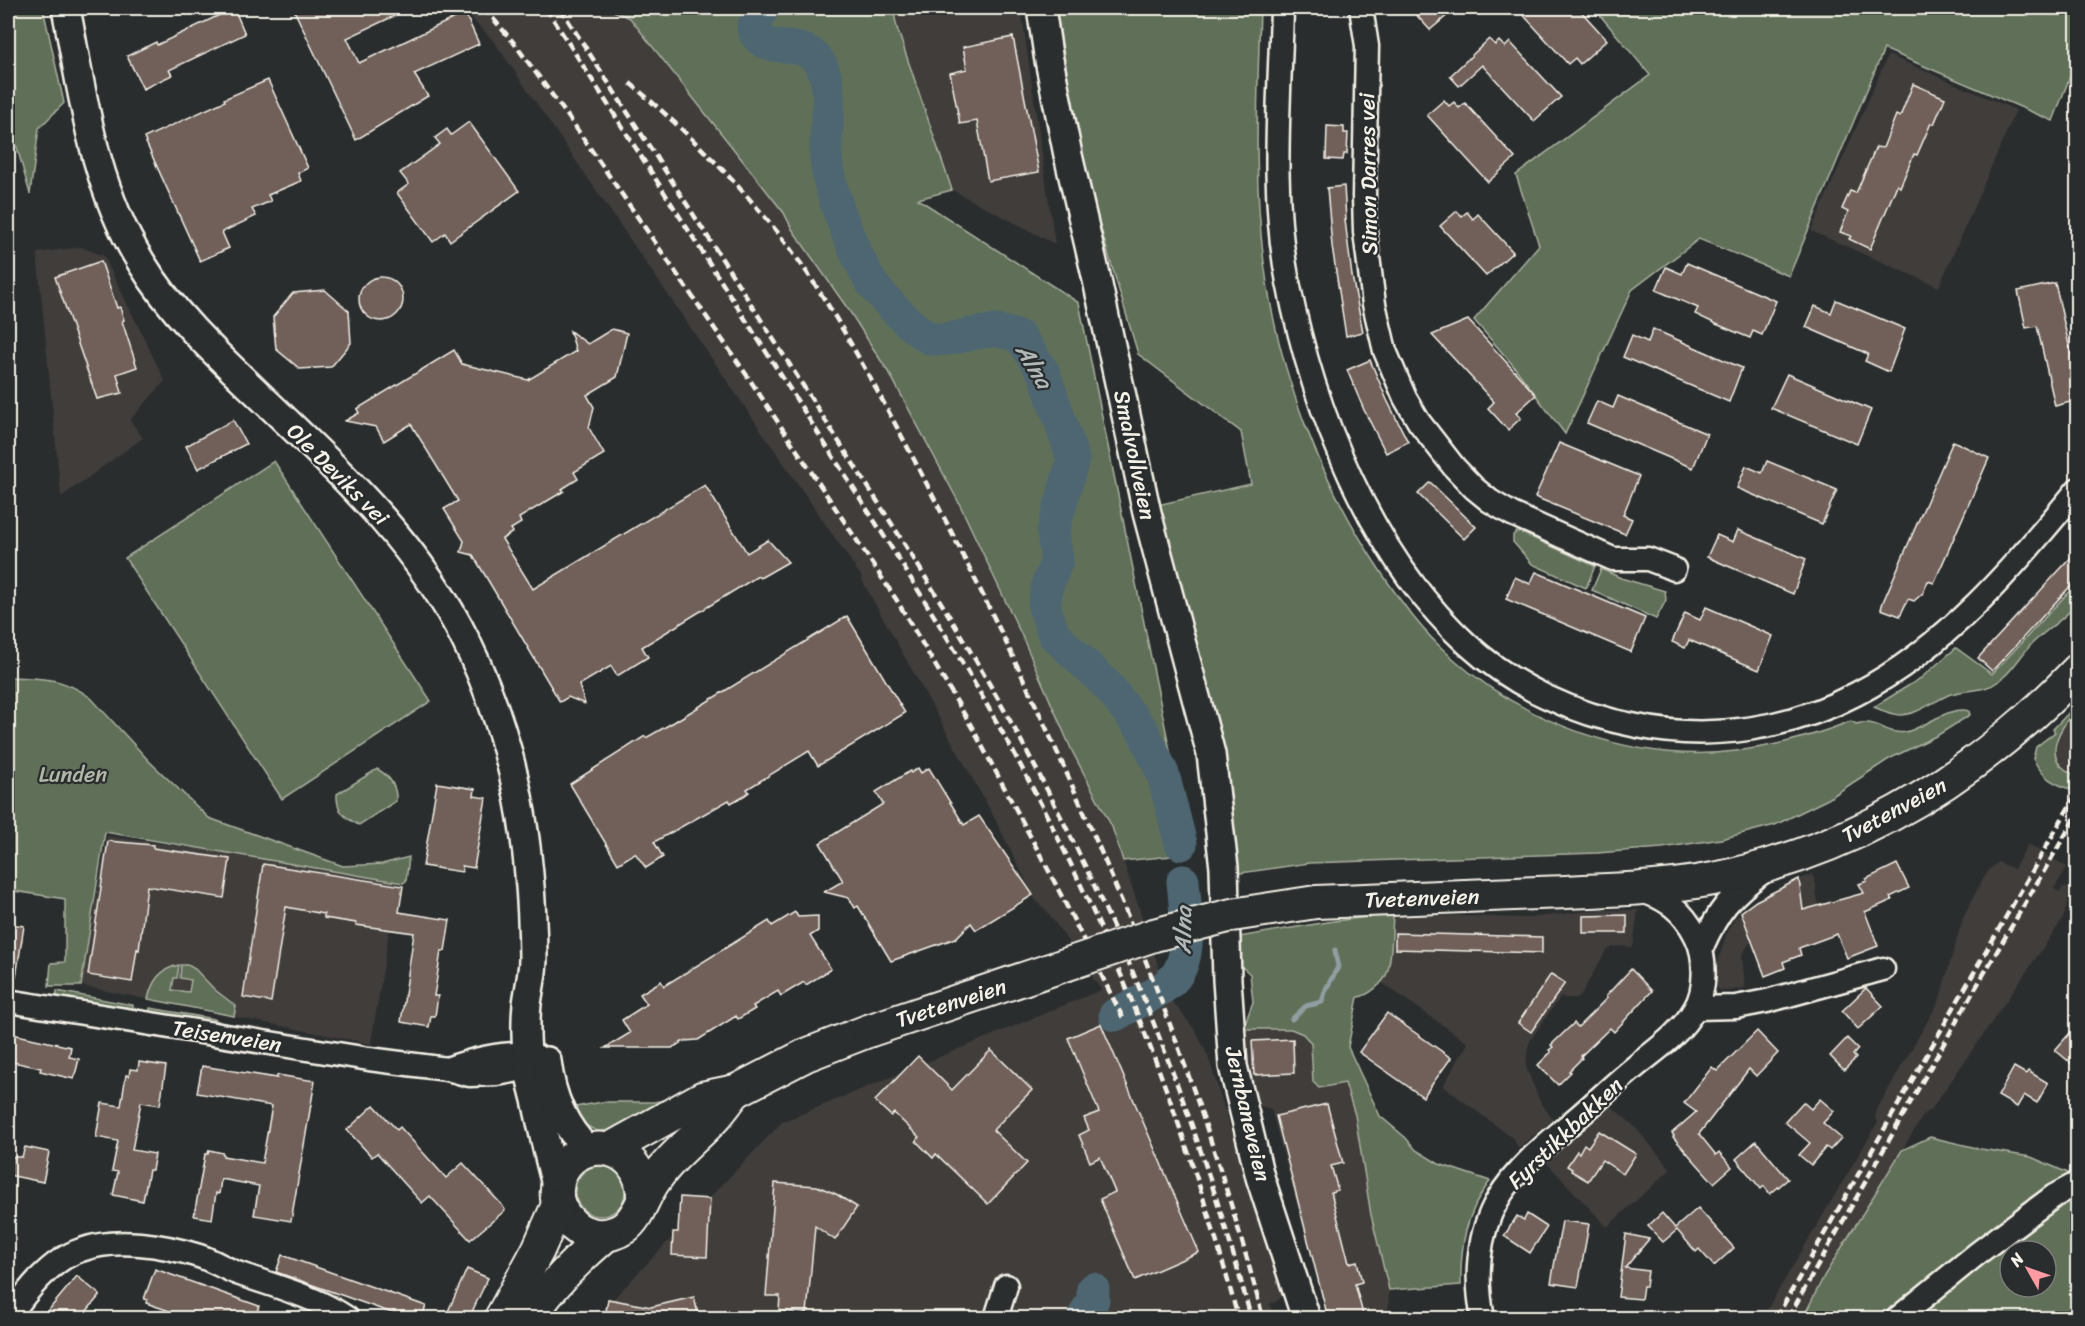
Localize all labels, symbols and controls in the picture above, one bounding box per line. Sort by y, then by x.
street label: Simon Darres vei [1347,91,1389,256]
water label: Alna [1003,334,1065,399]
street label: Smalvollveien [1102,386,1168,524]
street label: Ole Deviks vei [277,413,400,536]
park label: Lunden [39,755,107,794]
street label: Tvetenveien [1834,766,1954,854]
street label: Tvetenveien [1364,877,1480,919]
water label: Alna [1162,904,1204,955]
street label: Tvetenveien [890,967,1012,1039]
street label: Teisenveien [169,1008,285,1064]
street label: Jernbaneveien [1213,1041,1283,1186]
street label: Fyrstikkbakken [1498,1067,1632,1199]
north arrow [1998,1239,2058,1299]
text: N [2002,1245,2032,1274]

